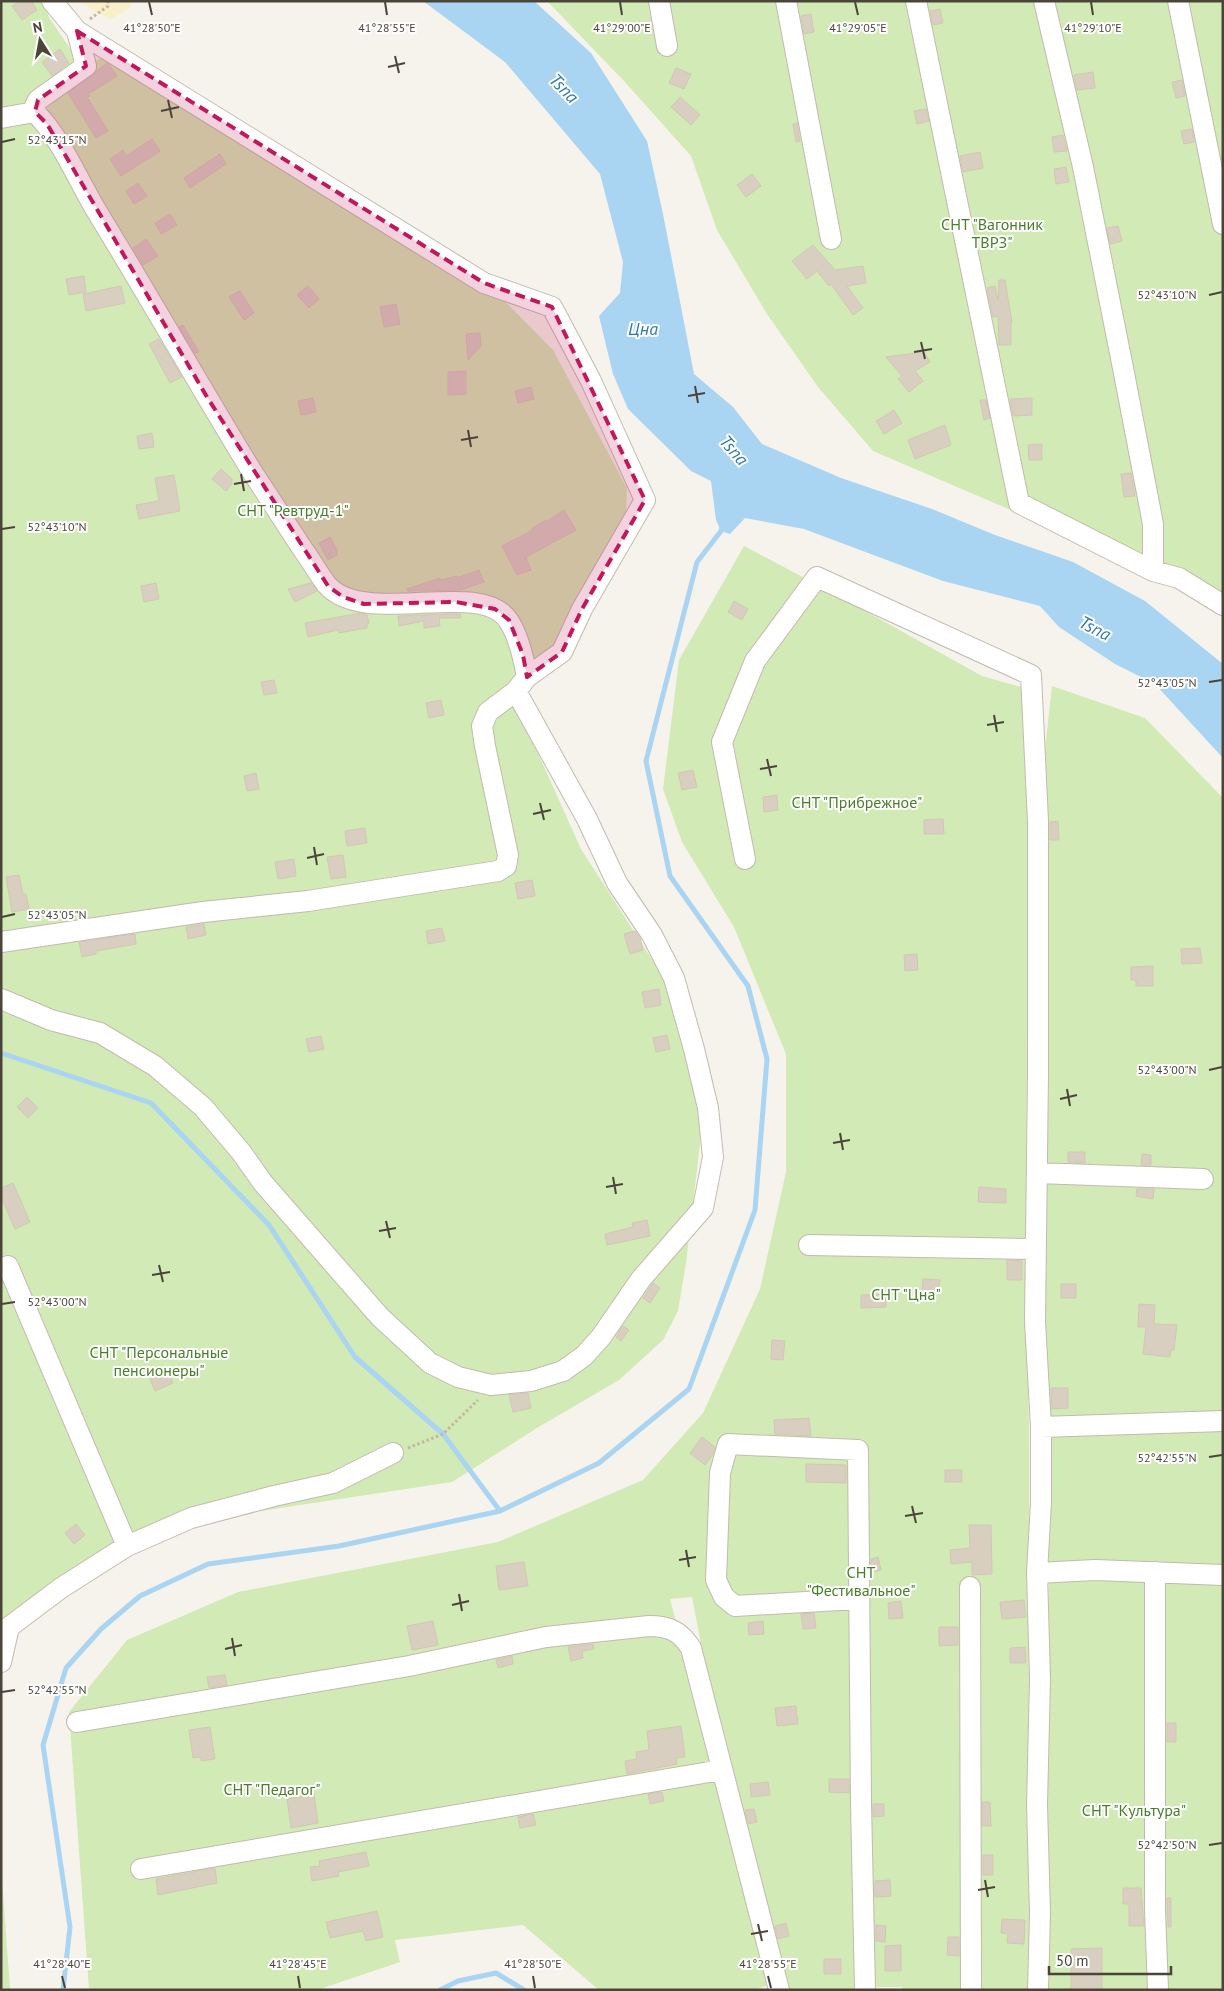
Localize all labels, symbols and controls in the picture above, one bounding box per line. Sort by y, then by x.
north arrow [15,15,65,65]
text: N [31,18,44,37]
text: 41°28'50"E [123,20,181,35]
text: 41°28'55"E [358,20,416,35]
text: 41°29'00"E [593,20,651,35]
text: 41°29'05"E [829,20,887,35]
text: 41°29'10"E [1064,20,1122,35]
water label: Tsna [544,68,584,108]
text: 52°43'15"N [27,132,87,147]
park label: СНТ "Вагонник ТВРЗ" [941,214,1043,252]
text: 52°43'10"N [1137,287,1197,302]
water label: Цна [628,317,658,340]
water label: Tsna [715,430,754,470]
park label: СНТ "Ревтруд-1" [237,500,349,520]
text: 52°43'10"N [27,519,87,534]
water label: Tsna [1075,610,1115,646]
text: 52°43'05"N [1137,675,1197,690]
park label: СНТ "Прибрежное" [792,792,922,812]
text: 52°43'05"N [27,907,87,922]
text: 52°43'00"N [1137,1062,1197,1077]
park label: СНТ "Цна" [871,1284,941,1304]
text: 52°43'00"N [27,1294,87,1309]
park label: СНТ "Персональные пенсионеры" [90,1342,228,1380]
text: 52°42'55"N [1137,1450,1197,1465]
park label: СНТ "Фестивальное" [806,1562,916,1600]
text: 52°42'55"N [27,1682,87,1697]
park label: СНТ "Педагог" [223,1779,321,1799]
park label: СНТ "Культура" [1082,1800,1186,1820]
text: 52°42'50"N [1137,1837,1197,1852]
scale bar [1049,1944,1172,1976]
text: 50 m [1056,1951,1089,1970]
text: 41°28'40"E [33,1956,91,1971]
text: 41°28'45"E [269,1956,327,1971]
text: 41°28'50"E [504,1956,562,1971]
text: 41°28'55"E [739,1956,797,1971]

